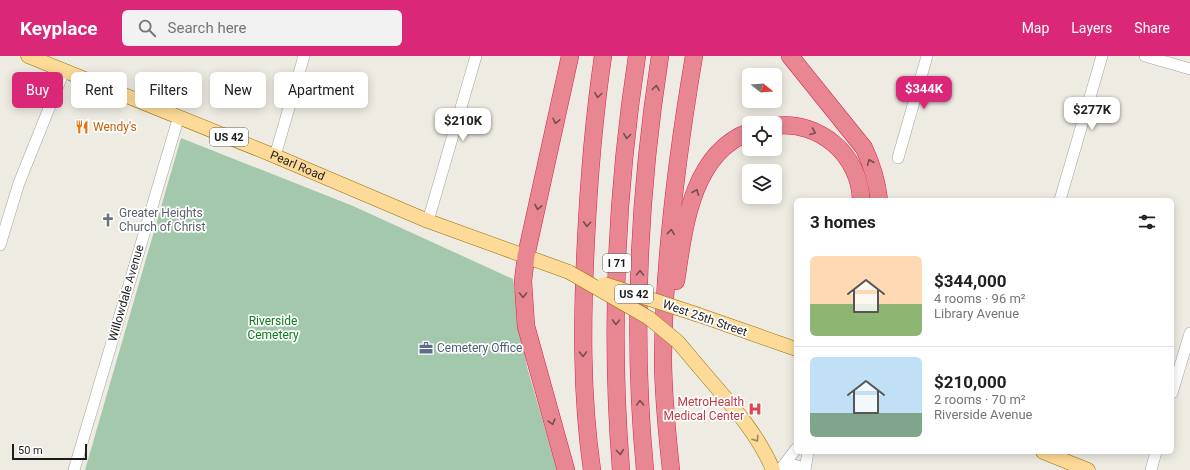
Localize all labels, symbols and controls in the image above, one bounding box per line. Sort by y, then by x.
search box [122,10,402,46]
text: Keyplace [20,17,98,40]
icon: search [136,17,158,39]
text: Search here [168,19,247,37]
text: Map [1022,20,1049,36]
text: Layers [1071,20,1112,36]
text: Share [1134,20,1170,36]
north arrow [742,68,782,108]
map controls [742,68,782,204]
chip: Buy [12,72,63,108]
chip: Rent [71,72,127,108]
chip: Filters [135,72,202,108]
chip: New [210,72,266,108]
chip: Apartment [274,72,368,108]
pin: $344K [896,76,952,110]
text: $344K [905,81,943,96]
one-way arrow [651,85,660,91]
one-way arrow [593,92,602,98]
pin: $277K [1064,97,1120,131]
text: $277K [1073,102,1111,117]
pin: $210K [435,108,491,142]
text: $210K [444,113,482,128]
button: locate [742,116,782,156]
one-way arrow [552,118,560,125]
restaurant icon: Wendy's [74,119,90,135]
place label: Wendy's [93,120,137,134]
one-way arrow [809,127,816,136]
road number: US 42 [210,128,248,146]
one-way arrow [623,133,632,139]
street label: Pearl Road [268,148,327,183]
one-way arrow [867,159,875,166]
button: layers [742,164,782,204]
one-way arrow [691,189,699,196]
one-way arrow [534,204,542,210]
place label: Greater Heights Church of Christ [119,206,205,234]
icon: filters [1136,211,1158,233]
church icon: Greater Heights Church of Christ [100,212,116,228]
text: 3 homes [810,212,876,232]
one-way arrow [583,221,591,227]
one-way arrow [666,229,675,235]
street label: Willowdale Avenue [105,243,147,343]
road number: I 71 [603,254,631,272]
one-way arrow [636,270,644,276]
text: $344,000 [934,271,1006,291]
icon: home [842,272,890,320]
road number: US 42 [615,285,653,303]
text: 4 rooms · 96 m² [934,291,1026,306]
one-way arrow [519,292,527,298]
street label: West 25th Street [661,297,749,339]
text: Library Avenue [934,306,1019,321]
park label: Riverside Cemetery [247,314,299,342]
one-way arrow [611,319,620,325]
office icon: Cemetery Office [418,340,434,356]
place label: Cemetery Office [437,341,522,355]
one-way arrow [579,351,588,357]
text: $210,000 [934,372,1006,392]
icon: home [842,373,890,421]
text: 2 rooms · 70 m² [934,392,1026,407]
place label: MetroHealth Medical Center [664,395,744,423]
one-way arrow [636,400,645,406]
hospital icon: MetroHealth Medical Center [747,401,763,417]
text: Riverside Avenue [934,407,1033,422]
one-way arrow [547,418,556,425]
one-way arrow [751,435,759,442]
scale bar [12,442,87,461]
text: 50 m [18,444,43,457]
one-way arrow [615,449,624,455]

